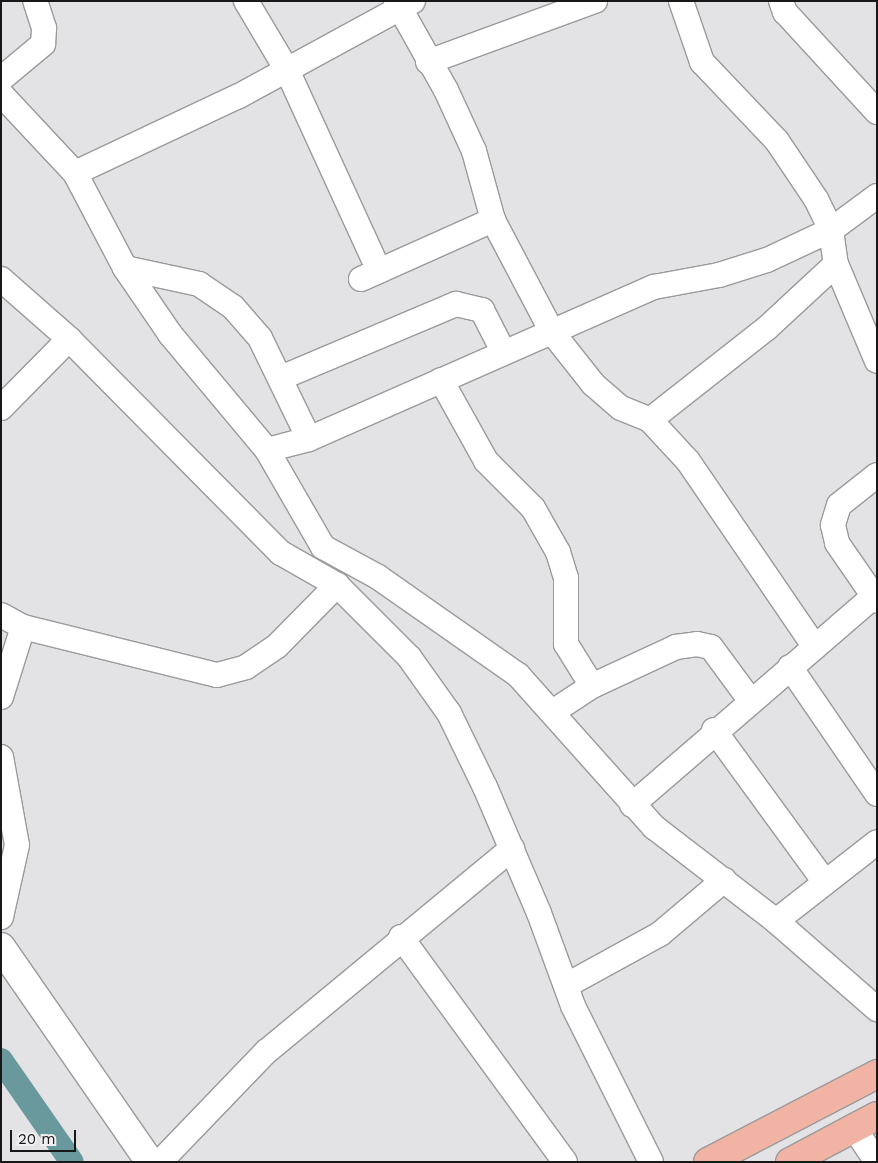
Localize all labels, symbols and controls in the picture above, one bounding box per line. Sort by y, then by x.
scale bar [12,1120,79,1152]
text: 20 m [18,1130,56,1148]

